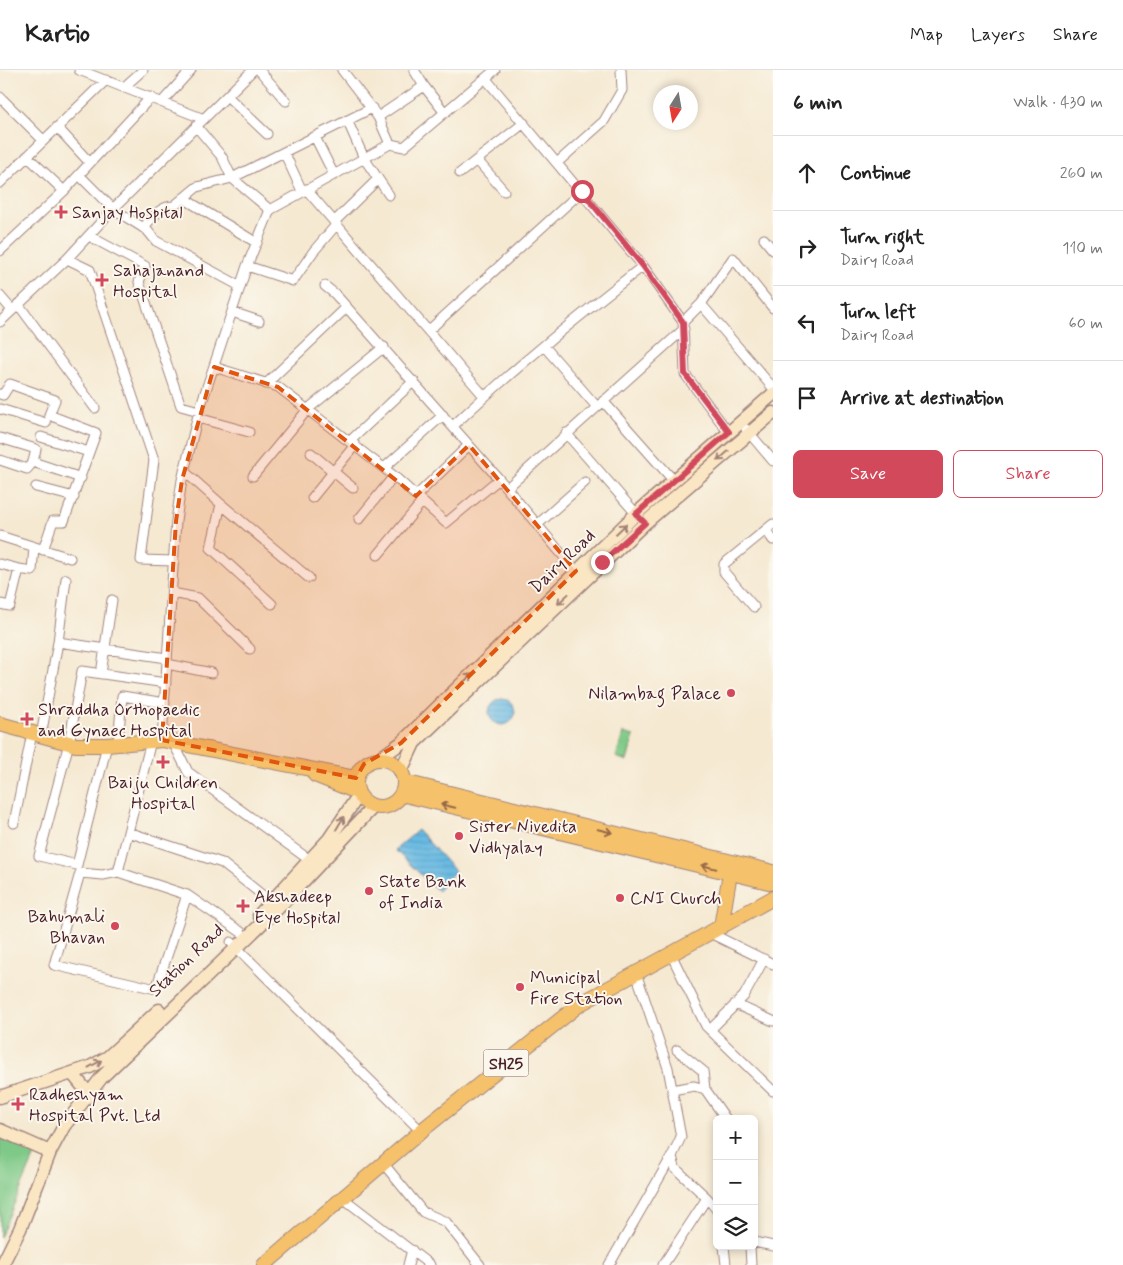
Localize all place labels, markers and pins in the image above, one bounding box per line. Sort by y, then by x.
place label: Sanjay Hospital [72,201,183,225]
marker: Sanjay Hospital [54,205,68,219]
place label: Sahajanand Hospital [113,259,204,304]
marker: Sahajanand Hospital [95,273,109,287]
place label: Nilambag Palace [588,682,721,708]
marker: Nilambag Palace [725,687,737,699]
place label: Shraddha Orthopaedic and Gynaec Hospital [38,698,200,743]
marker: Shraddha Orthopaedic and Gynaec Hospital [20,712,34,726]
marker: Baiju Children Hospital [156,755,170,769]
place label: Baiju Children Hospital [108,771,218,816]
place label: Sister Nivedita Vidhyalay [469,815,577,860]
marker: Sister Nivedita Vidhyalay [453,830,465,842]
place label: State Bank of India [379,870,467,915]
place label: Akshadeep Eye Hospital [254,885,340,930]
marker: State Bank of India [363,885,375,897]
place label: CNI Church [630,887,721,911]
marker: CNI Church [614,892,626,904]
marker: Akshadeep Eye Hospital [236,899,250,913]
place label: Bahumali Bhavan [28,905,105,950]
marker: Bahumali Bhavan [109,920,121,932]
place label: Municipal Fire Station [530,966,623,1011]
marker: Municipal Fire Station [514,981,526,993]
place label: Radheshyam Hospital Pvt. Ltd [29,1083,161,1128]
marker: Radheshyam Hospital Pvt. Ltd [11,1097,25,1111]

